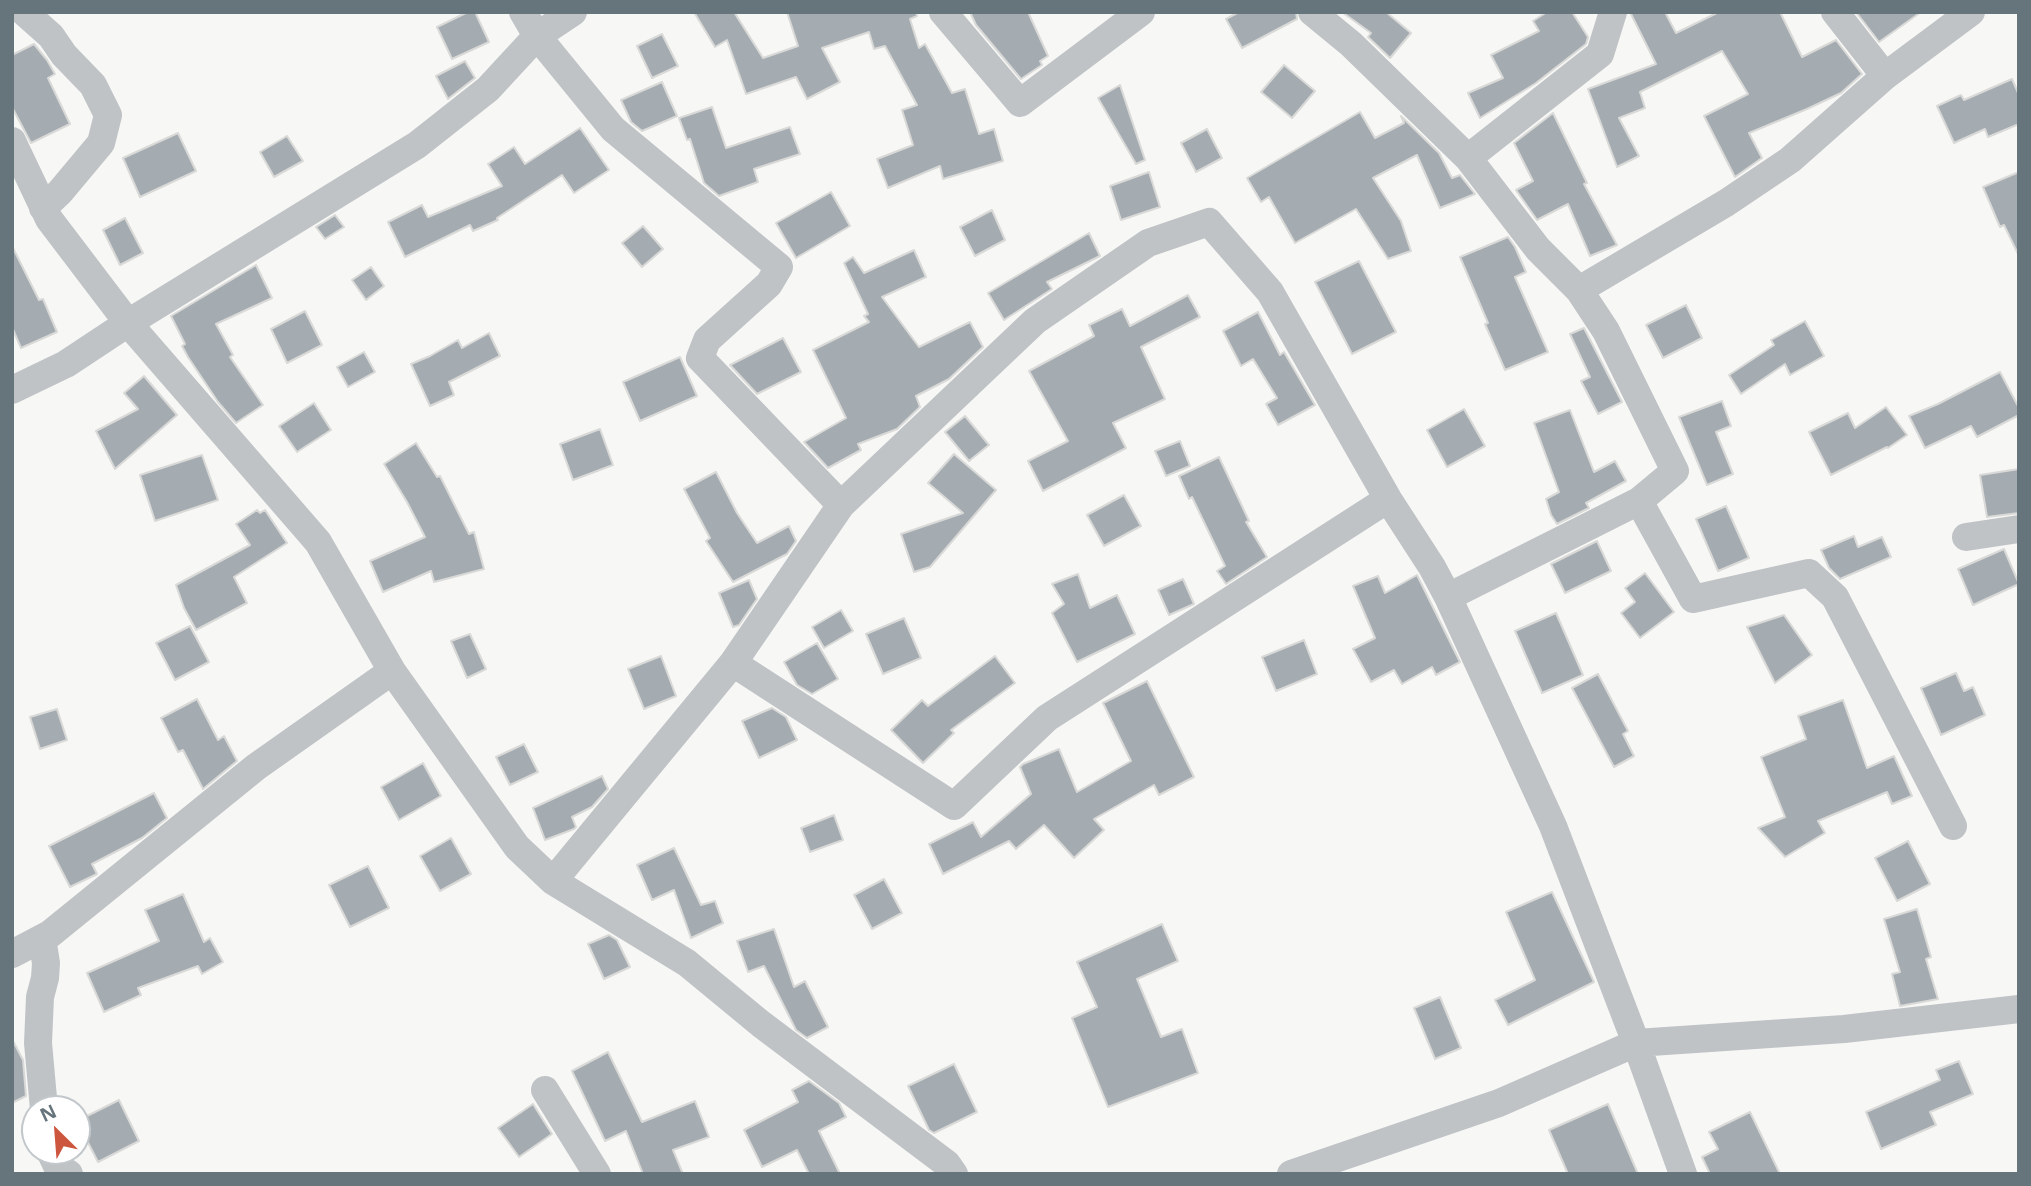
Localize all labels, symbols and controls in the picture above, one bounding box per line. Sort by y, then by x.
north arrow [21,1095,91,1165]
text: N [35,1098,60,1128]

